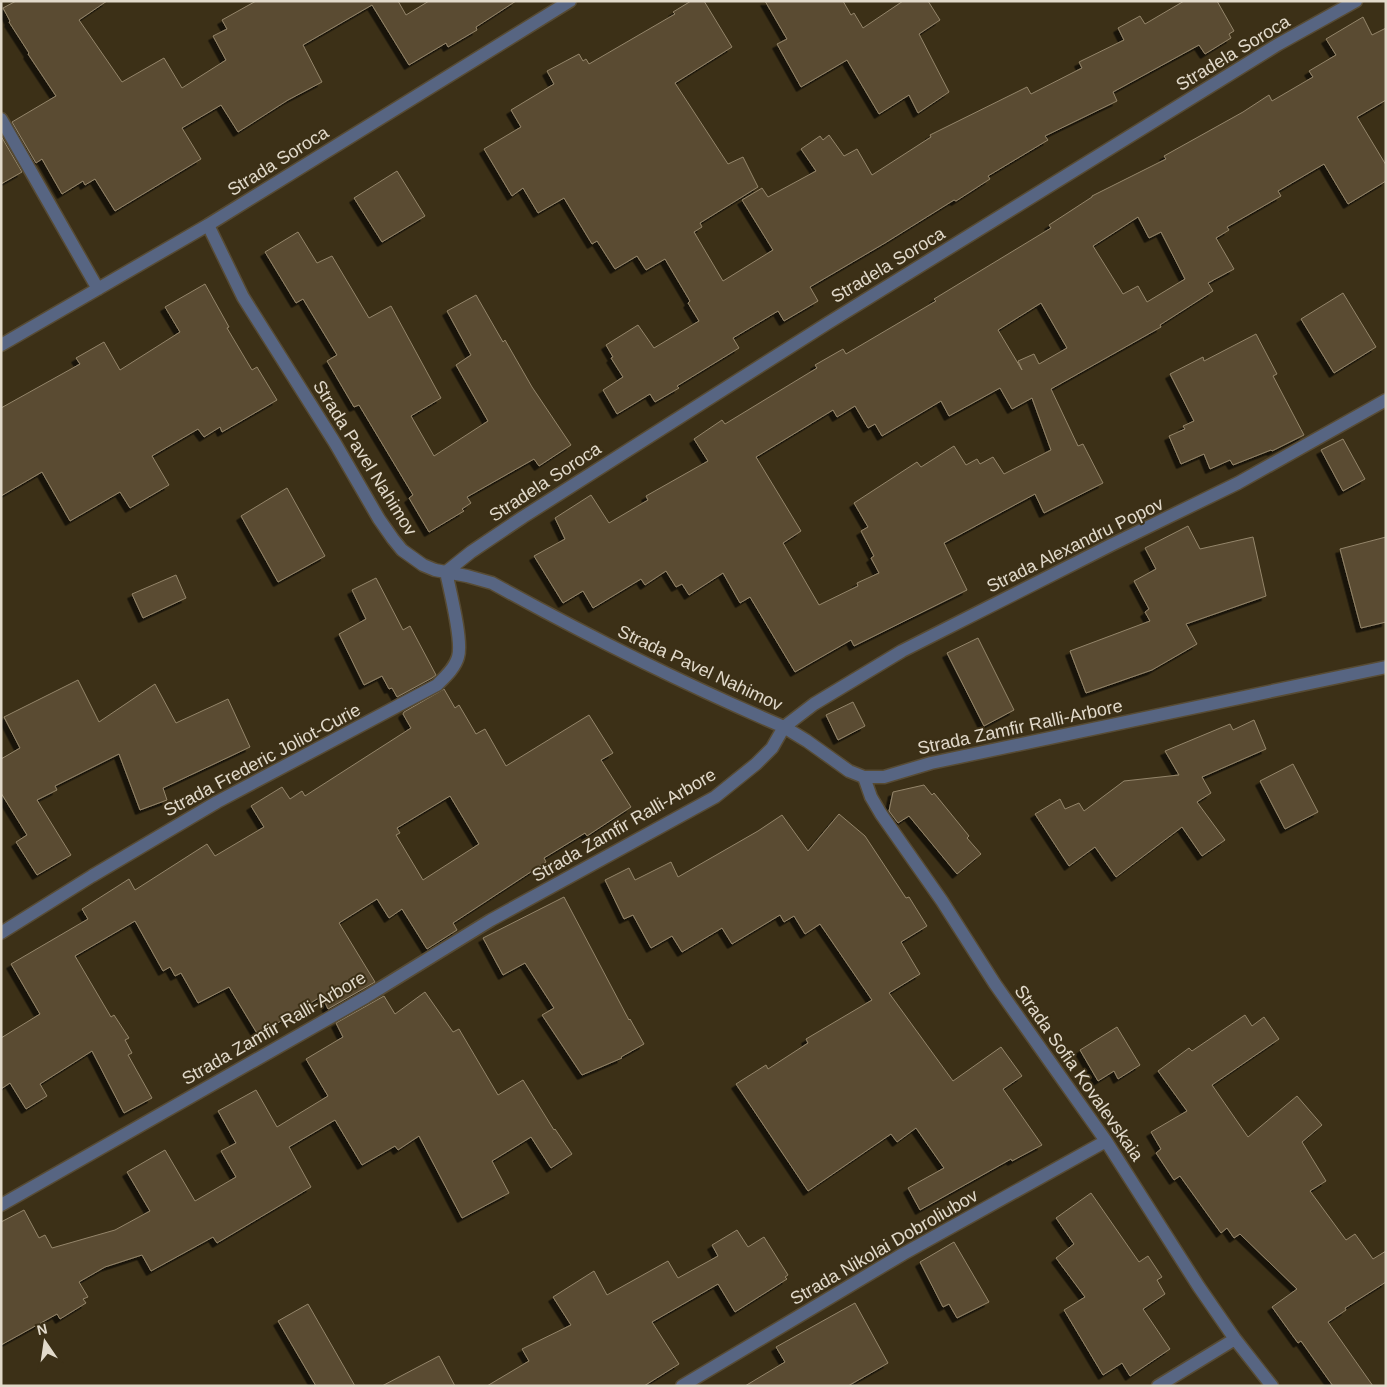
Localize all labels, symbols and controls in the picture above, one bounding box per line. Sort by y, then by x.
street label: Stradela Sorocа [1173,11,1294,95]
street label: Strada Soroca [224,122,333,200]
street label: Stradela Sorocа [828,223,949,307]
street label: Strada Pavel Nahimov [309,377,421,539]
street label: Stradela Sorocа [485,438,605,526]
street label: Strada Alexandru Popov [983,493,1167,597]
street label: Strada Pavel Nahimov [615,621,785,715]
street label: Strada Zamfir Ralli-Arbore [916,695,1124,759]
street label: Strada Frederic Joliot-Curie [160,700,364,820]
street label: Strada Zamfir Ralli-Arbore [528,764,720,886]
street label: Strada Zamfir Ralli-Arbore [178,967,370,1089]
street label: Strada Sofia Kovalevskaia [1011,981,1148,1166]
street label: Strada Nikolai Dobroliubov [787,1185,981,1309]
north arrow [20,1317,70,1367]
text: N [35,1320,49,1338]

